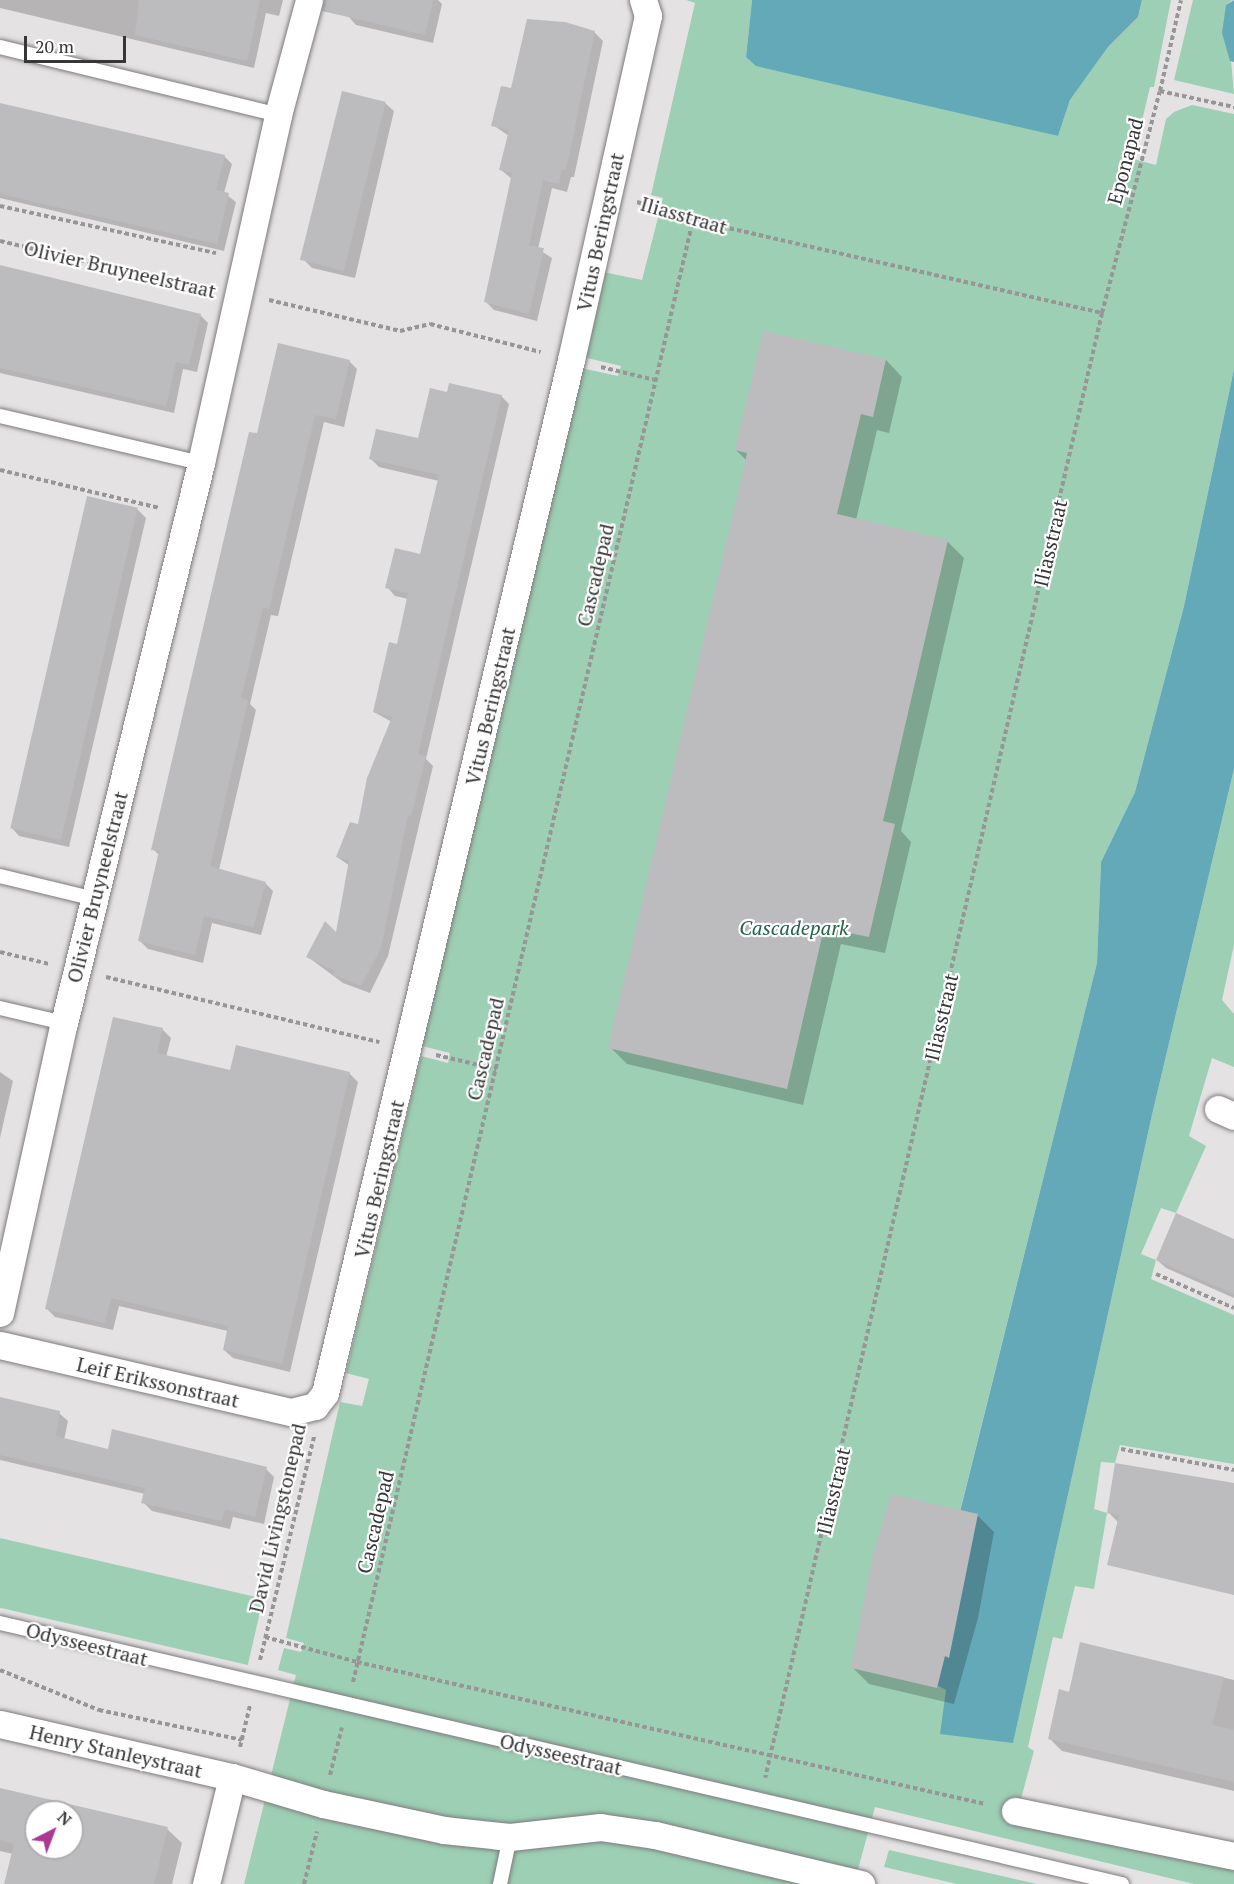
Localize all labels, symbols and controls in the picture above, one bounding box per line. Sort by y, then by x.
scale bar [27,24,129,62]
text: 20 m [35,34,74,58]
street label: Eponapad [1102,115,1148,207]
street label: Vitus Beringstraat [571,150,629,314]
street label: Iliasstraat [638,191,730,239]
street label: Olivier Bruyneelstraat [22,235,218,303]
street label: Iliasstraat [1028,497,1072,589]
street label: Cascadepad [572,521,618,629]
street label: Vitus Beringstraat [460,624,520,788]
street label: Olivier Bruyneelstraat [62,789,132,985]
park label: Cascadepark [739,915,849,939]
street label: Iliasstraat [919,971,963,1063]
street label: Cascadepad [462,995,508,1103]
street label: Vitus Beringstraat [349,1097,409,1261]
street label: Leif Erikssonstraat [74,1352,242,1412]
street label: David Livingstonepad [244,1421,310,1615]
street label: Iliasstraat [811,1445,855,1537]
street label: Cascadepad [352,1468,398,1576]
street label: Odysseestraat [24,1617,150,1671]
street label: Henry Stanleystraat [27,1719,205,1783]
street label: Odysseestraat [497,1728,625,1780]
north arrow [24,1800,84,1860]
text: N [53,1806,77,1830]

